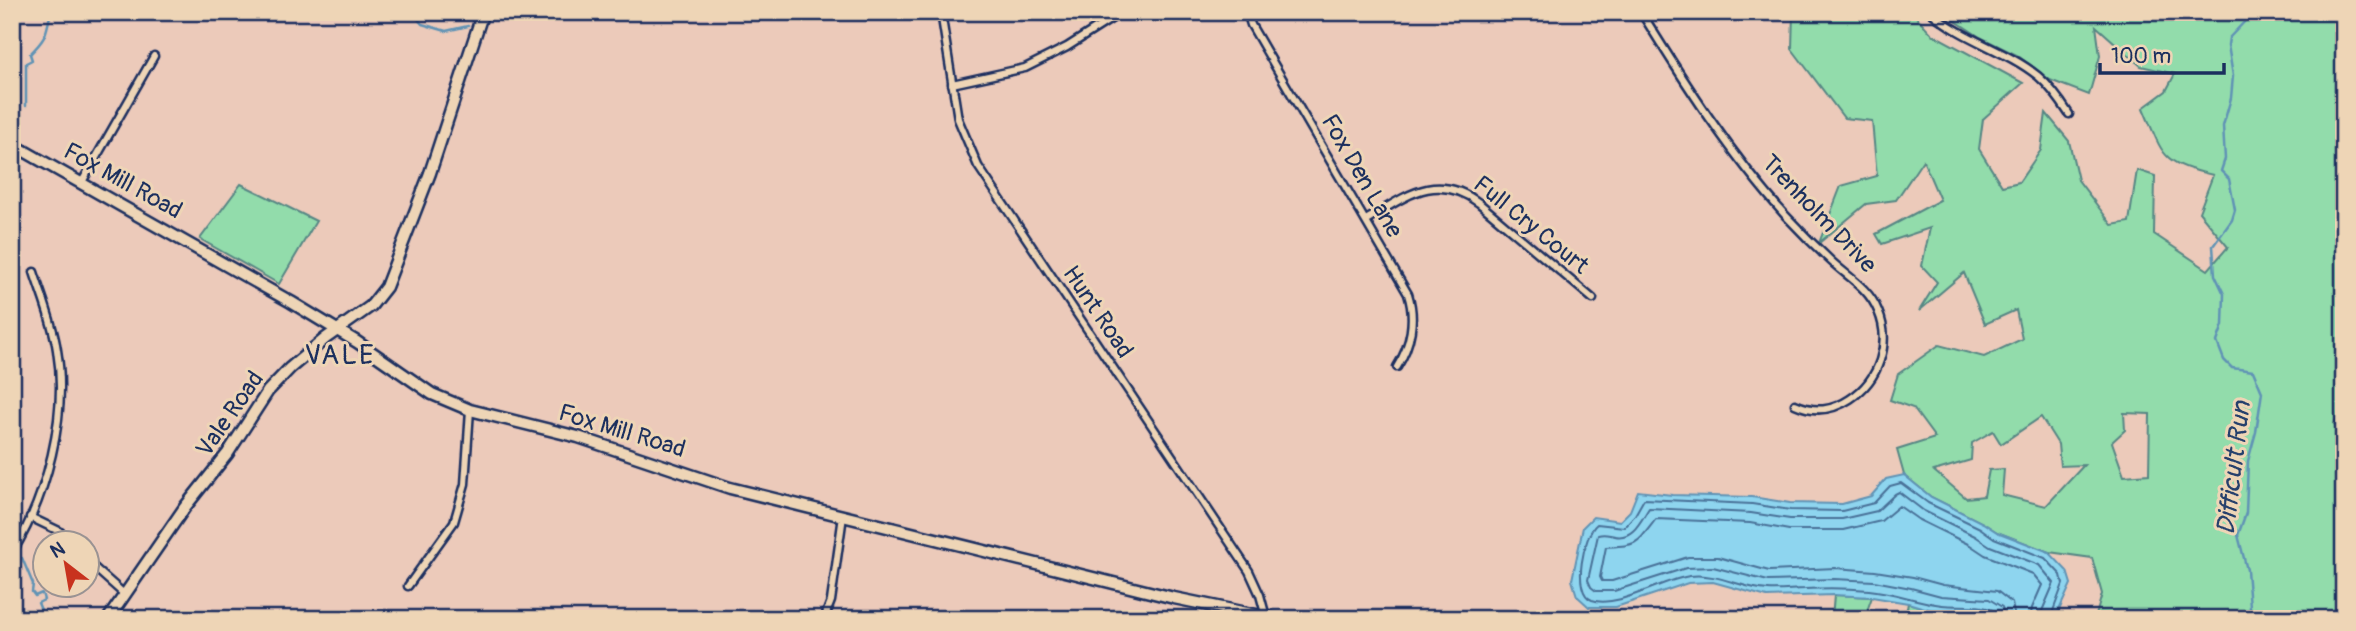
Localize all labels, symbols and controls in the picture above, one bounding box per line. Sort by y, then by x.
scale bar [2100,32,2225,76]
text: 100 m [2111,43,2171,70]
street label: Fox Den Lane [1315,109,1409,243]
street label: Fox Mill Road [59,137,187,225]
street label: Trenholm Drive [1755,149,1883,279]
street label: Full Cry Court [1467,170,1595,281]
street label: Hunt Road [1057,260,1139,364]
district label: VALE [304,338,376,373]
street label: Vale Road [190,366,270,462]
street label: Fox Mill Road [555,398,689,464]
water label: Difficult Run [2210,398,2258,536]
north arrow [32,530,102,600]
text: N [46,537,70,564]

